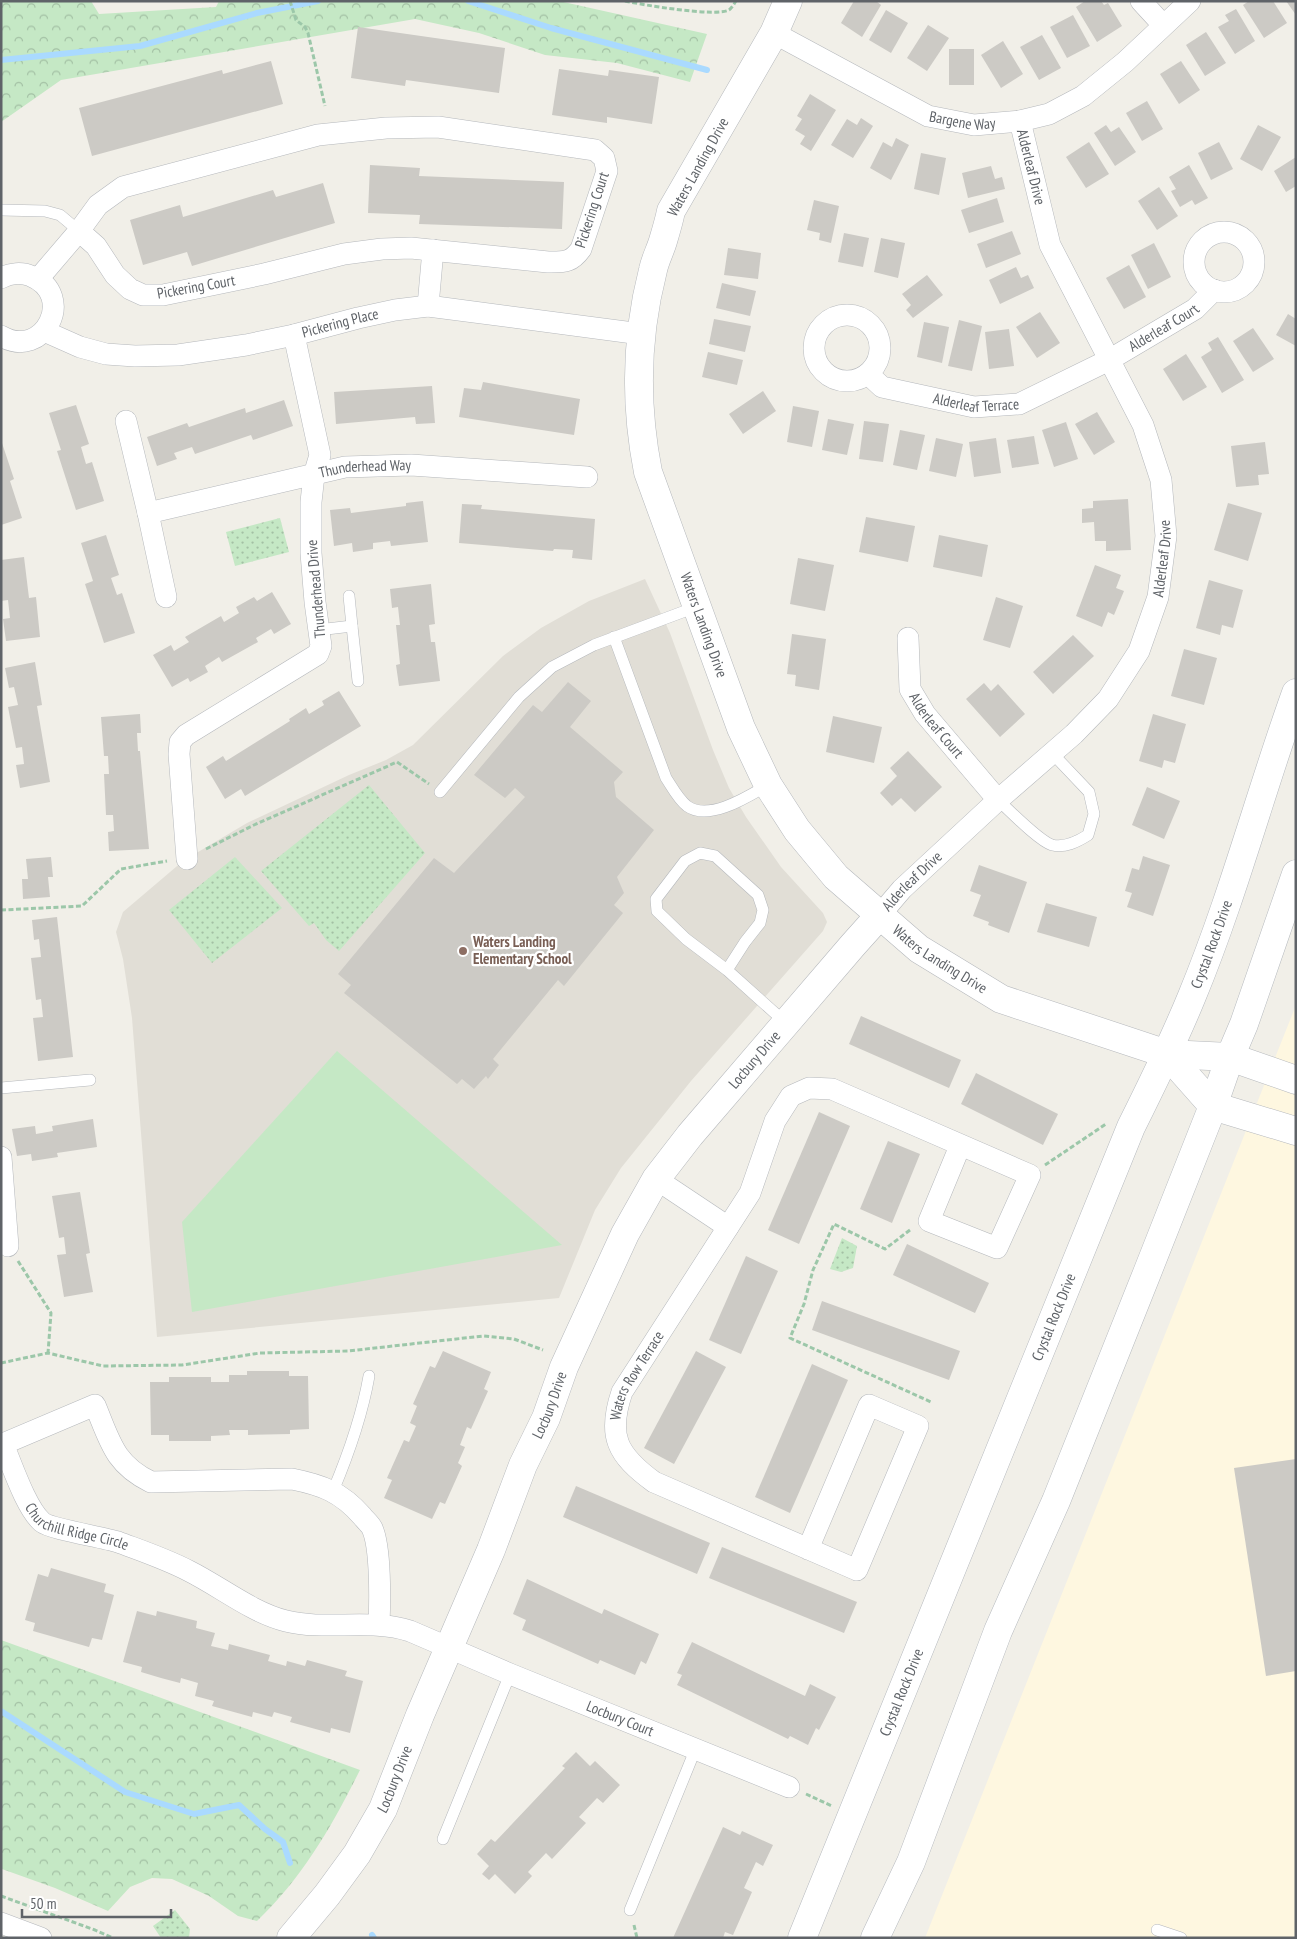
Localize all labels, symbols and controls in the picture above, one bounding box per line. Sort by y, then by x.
street label: Bargene Way [928,106,997,134]
street label: Waters Landing Drive [663,114,733,219]
street label: Alderleaf Drive [1013,127,1050,207]
street label: Pickering Court [570,169,613,250]
street label: Pickering Court [155,270,236,303]
street label: Alderleaf Court [1125,300,1203,355]
street label: Pickering Place [300,304,380,341]
street label: Alderleaf Terrace [931,388,1020,416]
street label: Thunderhead Way [317,455,412,482]
street label: Alderleaf Drive [1148,519,1175,598]
street label: Thunderhead Drive [302,539,329,639]
street label: Waters Landing Drive [676,570,732,680]
street label: Alderleaf Court [905,689,968,762]
street label: Alderleaf Drive [877,847,946,915]
street label: Crystal Rock Drive [1186,897,1236,991]
street label: Waters Landing Drive [889,920,991,997]
place label: Waters Landing Elementary School [472,932,572,968]
marker: Waters Landing Elementary School [457,945,469,957]
street label: Locbury Drive [724,1027,784,1092]
street label: Crystal Rock Drive [1027,1270,1080,1364]
street label: Waters Row Terrace [605,1327,668,1421]
street label: Locbury Drive [527,1369,571,1442]
street label: Churchill Ridge Circle [21,1499,131,1554]
street label: Crystal Rock Drive [875,1646,927,1739]
street label: Locbury Court [584,1696,657,1740]
street label: Locbury Drive [373,1743,416,1816]
scale bar [22,1886,171,1918]
text: 50 m [30,1894,56,1913]

